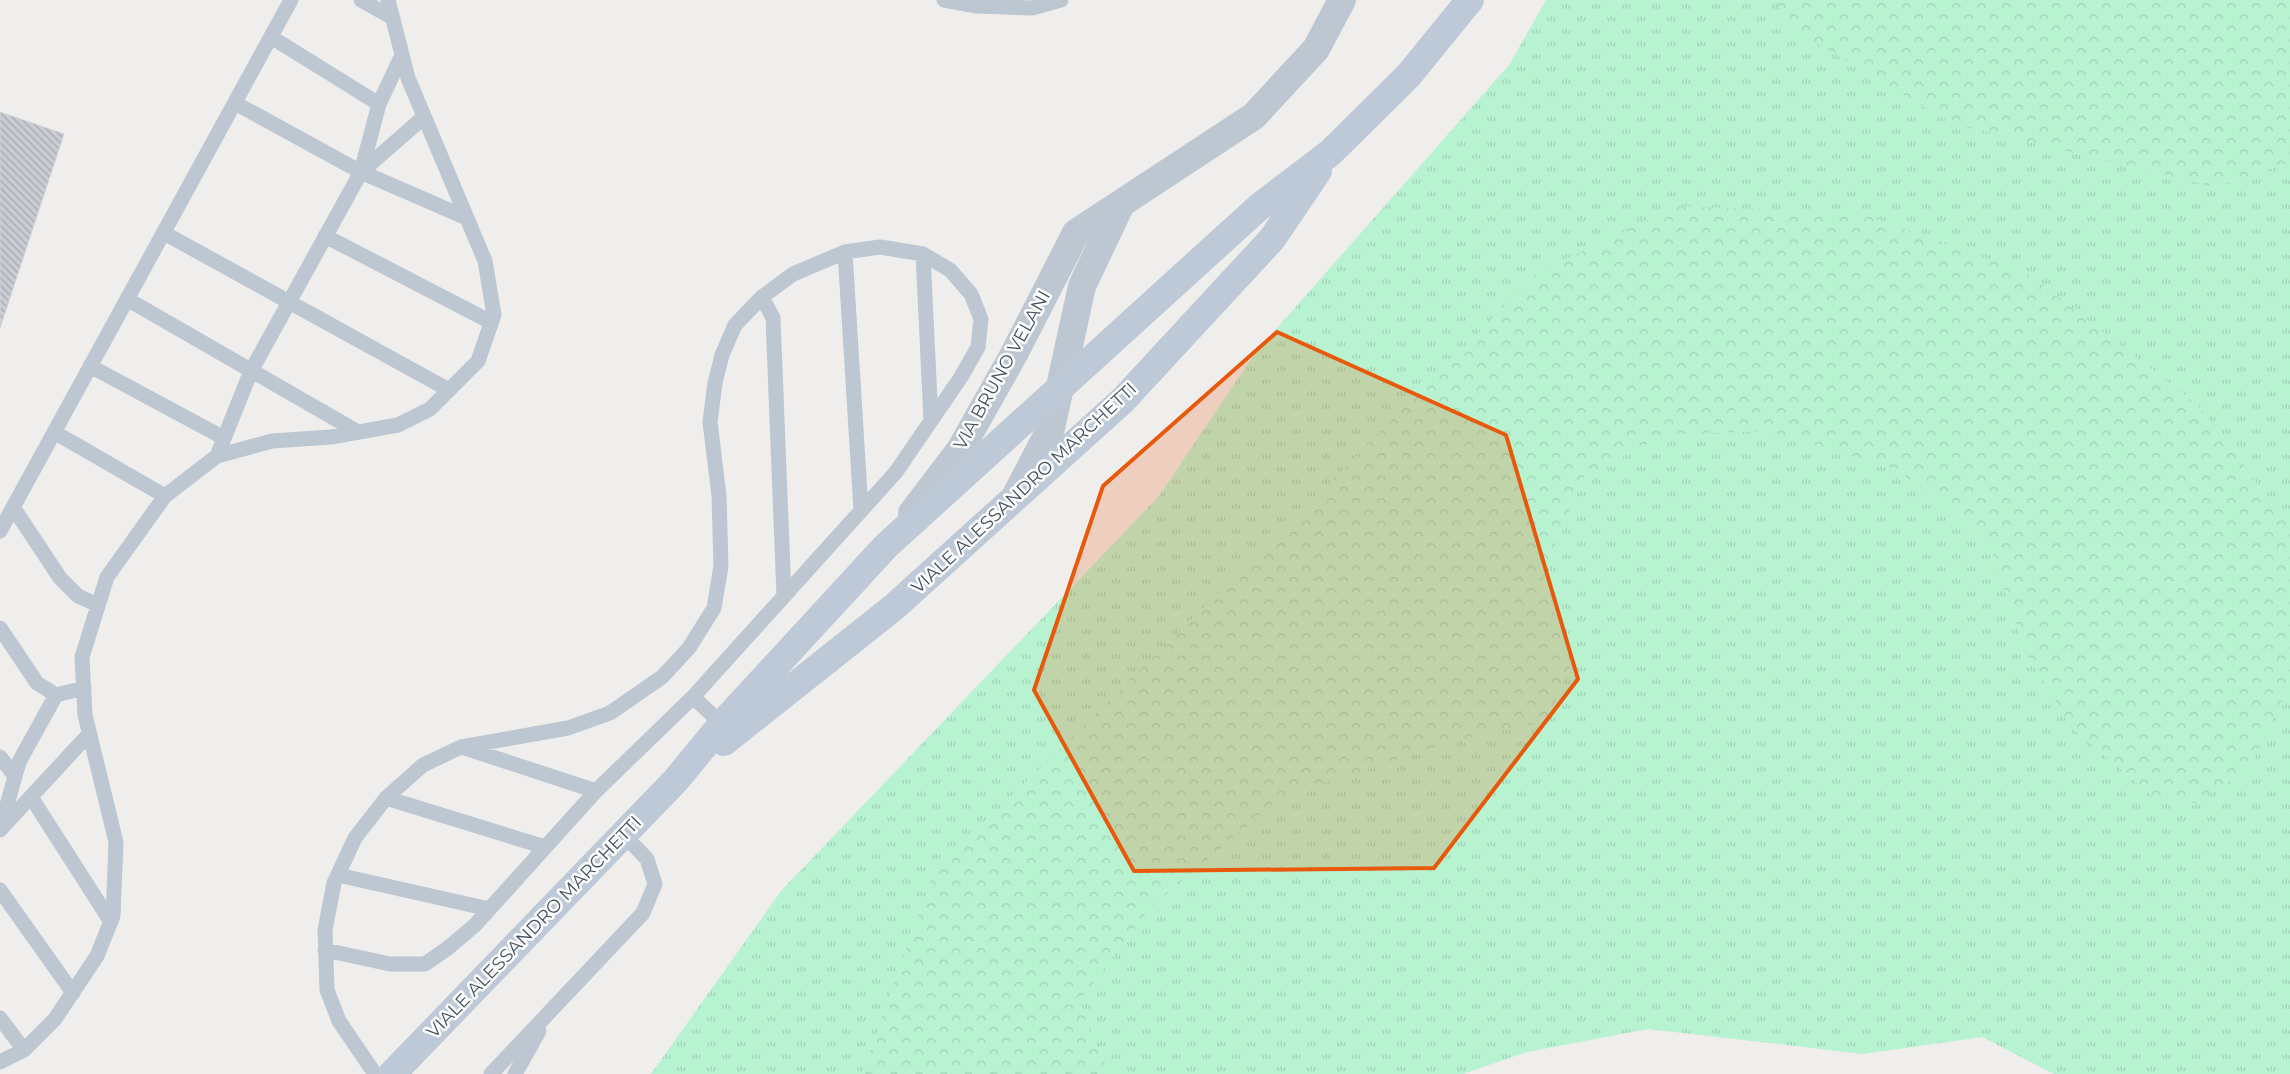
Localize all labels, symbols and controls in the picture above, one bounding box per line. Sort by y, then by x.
street label: VIA BRUNO VELANI [949,287,1055,453]
street label: VIALE ALESSANDRO MARCHETTI [907,378,1141,598]
street label: VIALE ALESSANDRO MARCHETTI [422,812,646,1042]

